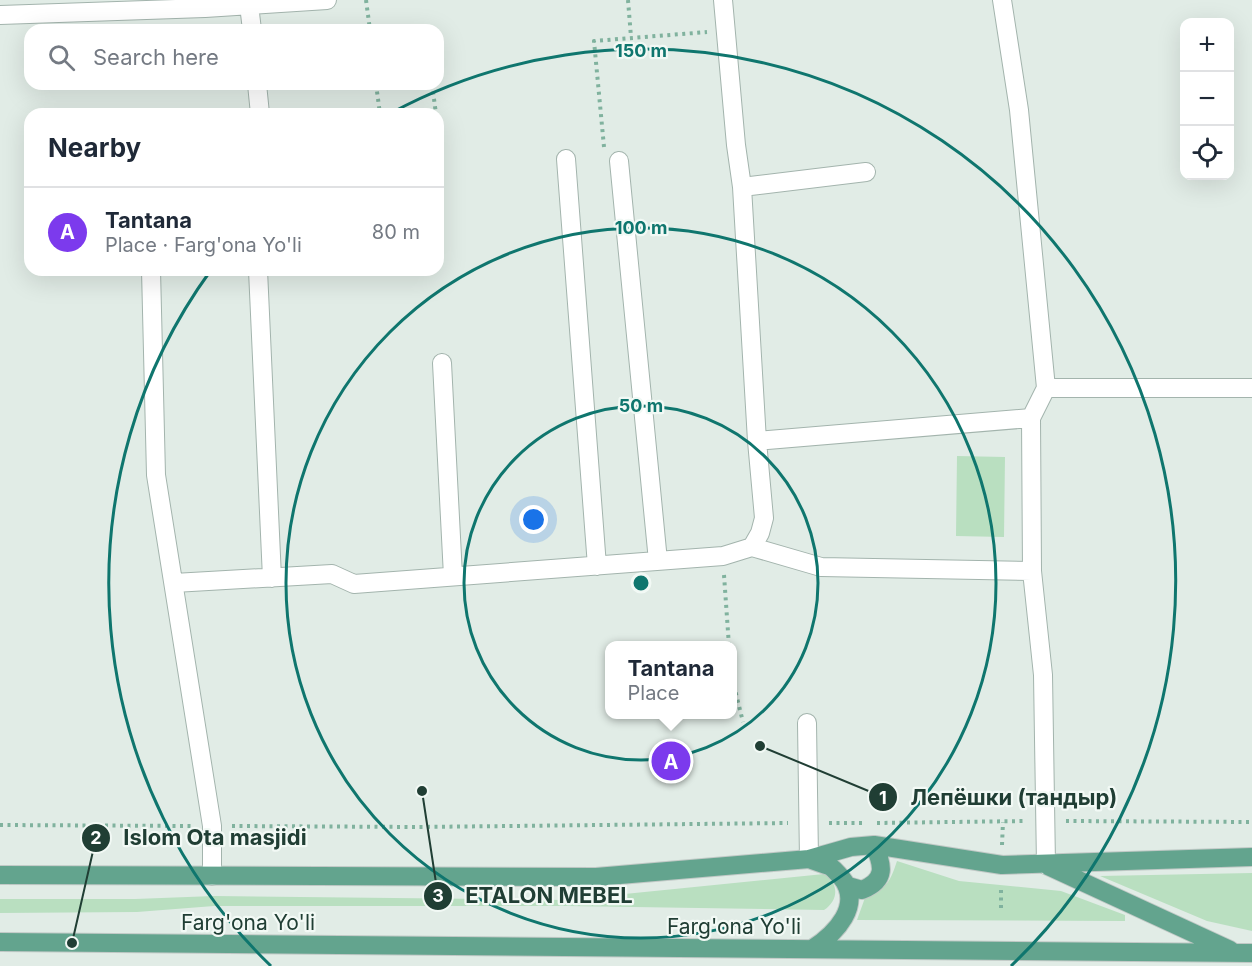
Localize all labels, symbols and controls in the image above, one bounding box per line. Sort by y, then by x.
map controls [1180,18,1234,180]
button: + [1180,18,1234,72]
search box [24,24,444,90]
text: 150 m [615,40,667,61]
icon: search [45,41,78,74]
text: Search here [93,44,219,70]
button: − [1180,72,1234,126]
button: locate [1180,126,1234,180]
text: Nearby [48,132,141,163]
text: Tantana [105,207,192,233]
text: 100 m [615,217,667,238]
text: A [60,220,75,244]
text: 80 m [372,220,420,244]
text: Place · Farg'ona Yo'li [105,233,302,257]
text: 50 m [619,395,663,416]
your location [519,505,548,534]
centre of rings [631,573,651,593]
popup [605,641,737,719]
text: Tantana [628,655,714,681]
text: Place [628,681,679,705]
pin: A [652,738,690,783]
callout: Лепёшки (тандыр) [868,777,1129,817]
text: Лепёшки (тандыр) [911,784,1117,810]
text: 1 [879,787,887,808]
callout: Islom Ota masjidi [81,818,319,858]
text: Islom Ota masjidi [123,824,307,850]
text: 2 [90,827,102,848]
callout: ETALON MEBEL [423,876,645,916]
text: ETALON MEBEL [465,882,633,908]
text: 3 [432,885,444,906]
street label: Farg'ona Yo'li [181,910,315,935]
street label: Farg'ona Yo'li [667,914,801,939]

